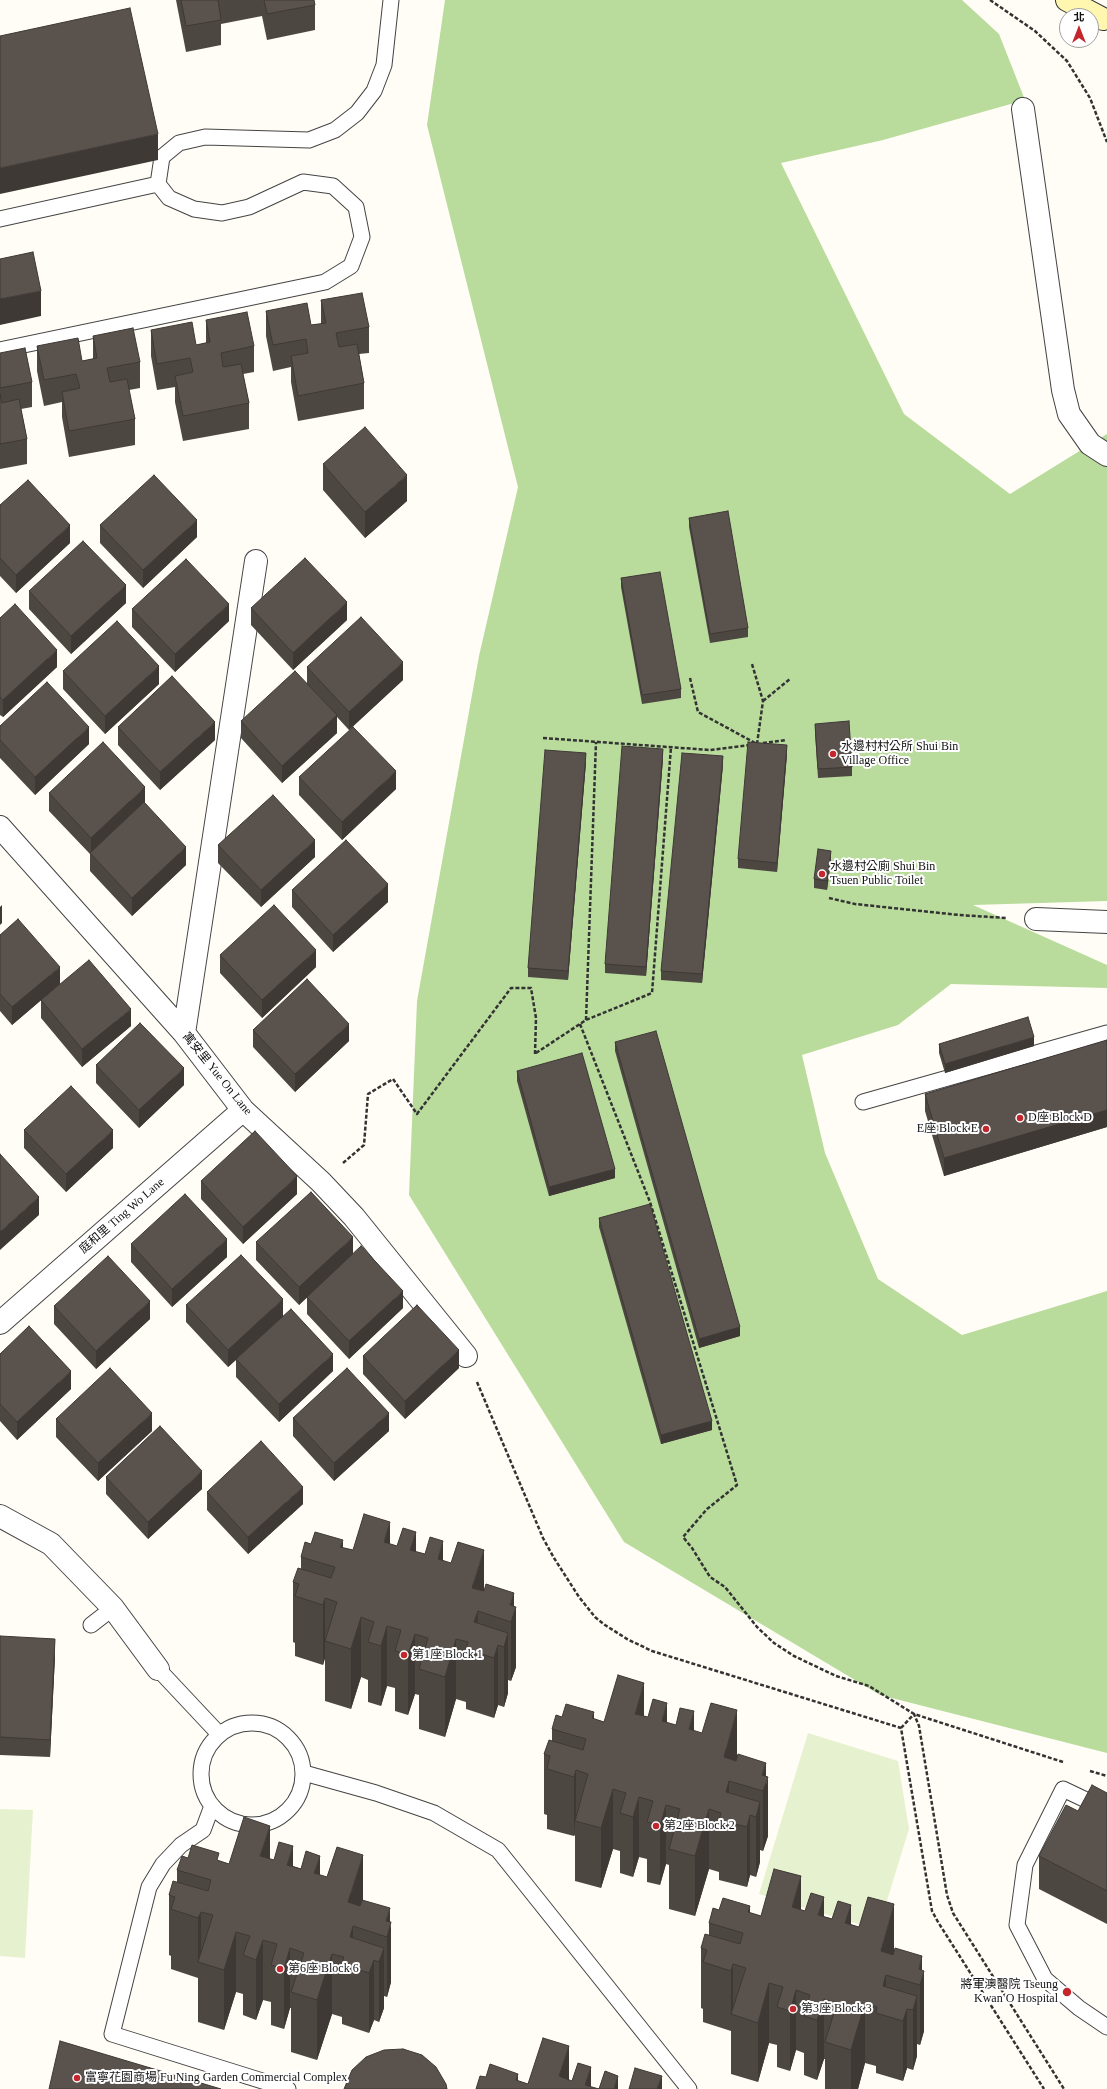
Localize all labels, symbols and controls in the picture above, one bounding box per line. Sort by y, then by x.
north arrow [1059,8,1099,48]
text: 北 [1074,11,1085,23]
place label: 水邊村村公所 Shui Bin Village Office [841,740,958,768]
marker: 水邊村村公所 Shui Bin Village Office [828,749,838,759]
place label: 水邊村公廁 Shui Bin Tsuen Public Toilet [830,860,935,888]
marker: 水邊村公廁 Shui Bin Tsuen Public Toilet [817,869,827,879]
street label: 寓安里 Yue On Lane [179,1030,255,1118]
place label: D座 Block D [1028,1111,1092,1125]
marker: D座 Block D [1015,1113,1025,1123]
place label: E座 Block E [917,1122,978,1136]
marker: E座 Block E [981,1124,991,1134]
street label: 庭和里 Ting Wo Lane [77,1175,167,1257]
place label: 第1座 Block 1 [412,1648,483,1662]
marker: 第1座 Block 1 [399,1650,409,1660]
place label: 第2座 Block 2 [664,1819,735,1833]
marker: 第2座 Block 2 [651,1821,661,1831]
place label: 第6座 Block 6 [288,1962,359,1976]
marker: 第6座 Block 6 [275,1964,285,1974]
place label: 將軍澳醫院 Tseung Kwan O Hospital [961,1978,1058,2006]
marker: 將軍澳醫院 Tseung Kwan O Hospital [1061,1986,1073,1998]
place label: 第3座 Block 3 [801,2002,872,2016]
marker: 第3座 Block 3 [788,2004,798,2014]
place label: 富寧花園商場 Fu Ning Garden Commercial Complex [85,2071,347,2085]
marker: 富寧花園商場 Fu Ning Garden Commercial Complex [72,2073,82,2083]

